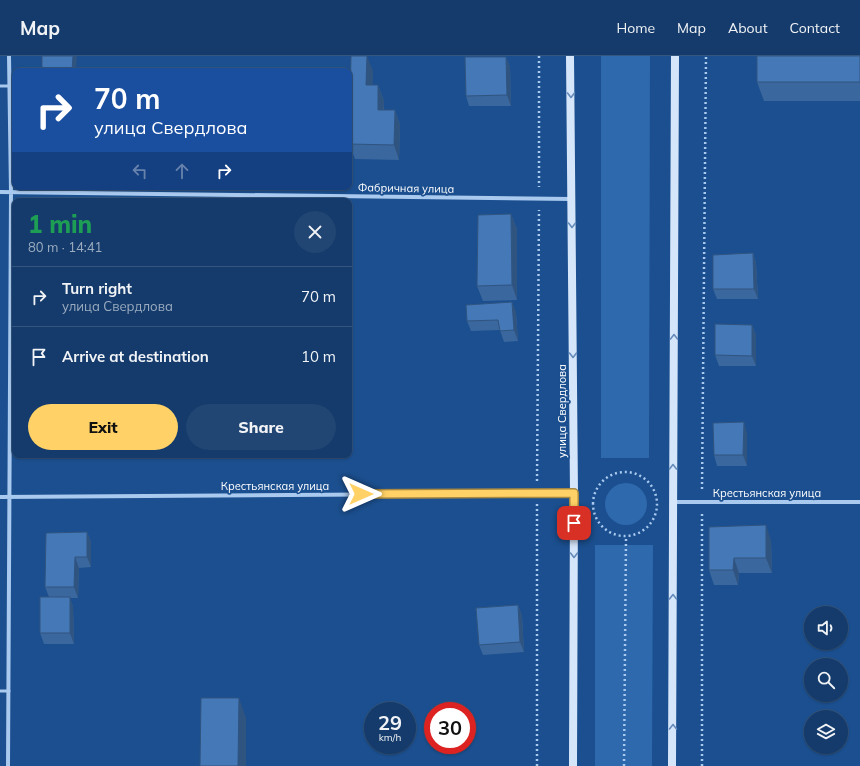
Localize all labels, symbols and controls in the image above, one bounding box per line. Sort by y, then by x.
text: Map [20,16,60,40]
text: Home [616,19,655,37]
text: Map [677,19,706,37]
text: About [728,19,768,37]
text: Contact [790,19,840,37]
text: 70 m [94,81,160,116]
icon: right [28,84,80,136]
one-way arrow [567,92,575,98]
text: улица Свердлова [94,116,247,139]
icon: left [129,160,151,182]
icon: ahead [171,160,193,182]
icon: right [213,160,235,182]
street label: Фабричная улица [358,180,454,196]
text: 1 min [28,209,92,239]
button: close [294,211,336,253]
one-way arrow [568,222,576,228]
text: 80 m · 14:41 [28,239,102,255]
text: Turn right [62,279,132,298]
icon: right [28,286,50,308]
text: 70 m [301,287,336,306]
text: улица Свердлова [62,298,173,314]
one-way arrow [670,334,678,340]
icon: arrive [28,346,50,368]
text: Arrive at destination [62,347,209,366]
text: 10 m [301,347,336,366]
one-way arrow [569,352,577,358]
street label: улица Свердлова [555,364,569,458]
button: Exit [28,404,178,450]
button: Share [186,404,336,450]
one-way arrow [669,464,677,470]
position arrow [340,473,382,515]
street label: Крестьянская улица [221,479,329,493]
street label: Крестьянская улица [713,486,821,500]
pin [557,506,591,540]
icon: arrive [563,512,585,534]
one-way arrow [570,552,578,558]
one-way arrow [669,594,677,600]
map controls [804,606,848,754]
button: sound [804,606,848,650]
button: search [804,658,848,702]
speed limit sign: 30 [424,702,476,754]
text: 29 [378,710,402,735]
button: layers [804,710,848,754]
one-way arrow [669,724,677,730]
text: km/h [379,731,401,744]

